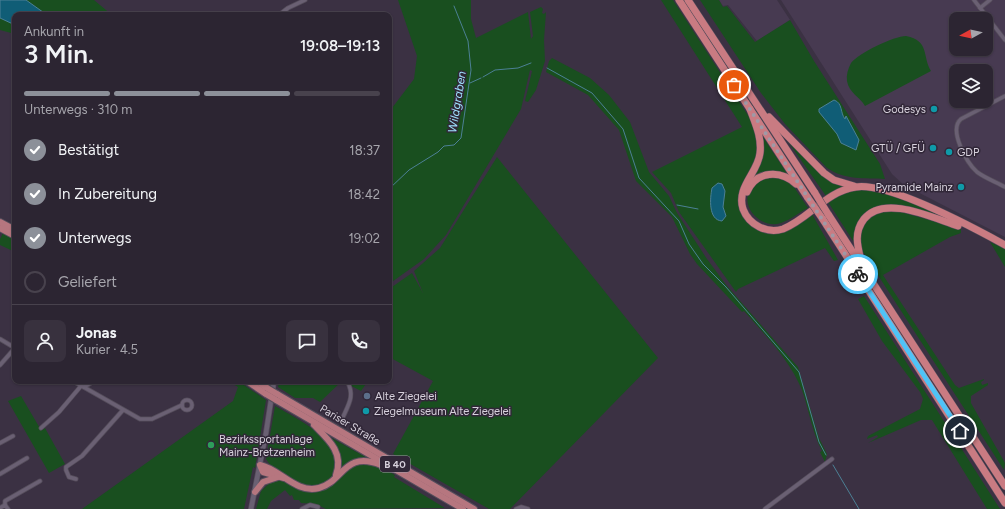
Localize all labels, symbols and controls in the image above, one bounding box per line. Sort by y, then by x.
north arrow [949,12,993,56]
map controls [949,12,993,108]
text: Ankunft in [24,24,84,39]
text: 19:08–19:13 [300,37,380,55]
text: 3 Min. [24,38,94,70]
button: layers [949,64,993,108]
pin [717,68,751,102]
water label: Wildgraben [445,70,469,134]
icon: bag [723,74,745,96]
text: Unterwegs · 310 m [24,102,132,117]
place label: Godesys [883,103,926,116]
marker: Godesys [929,104,939,114]
icon: check [24,139,46,161]
text: Bestätigt [58,141,119,159]
place label: GTÜ / GFÜ [871,141,925,155]
text: 18:37 [349,143,380,158]
marker: GTÜ / GFÜ [928,143,938,153]
place label: GDP [957,146,980,159]
marker: GDP [944,147,954,157]
place label: Pyramide Mainz [875,181,953,194]
marker: Pyramide Mainz [956,182,966,192]
icon: check [24,183,46,205]
text: In Zubereitung [58,185,157,203]
text: 18:42 [348,187,380,202]
icon: check [24,227,46,249]
text: Unterwegs [58,229,131,247]
text: 19:02 [348,231,380,246]
courier [838,254,878,294]
icon: bike [847,263,869,285]
text: Geliefert [58,273,117,291]
button: person [24,320,66,362]
button: chat [286,320,328,362]
button: phone [338,320,380,362]
text: Jonas [76,324,117,342]
text: Kurier · 4.5 [76,342,138,357]
place label: Alte Ziegelei [375,390,437,403]
marker: Alte Ziegelei [362,391,372,401]
street label: Pariser Straße [317,402,383,448]
place label: Ziegelmuseum Alte Ziegelei [374,405,511,418]
marker: Ziegelmuseum Alte Ziegelei [361,406,371,416]
pin [943,414,977,448]
icon: home [949,420,971,442]
place label: Bezirkssportanlage Mainz-Bretzenheim [219,433,315,459]
marker: Bezirkssportanlage Mainz-Bretzenheim [206,440,216,450]
road number: B 40 [380,456,410,472]

